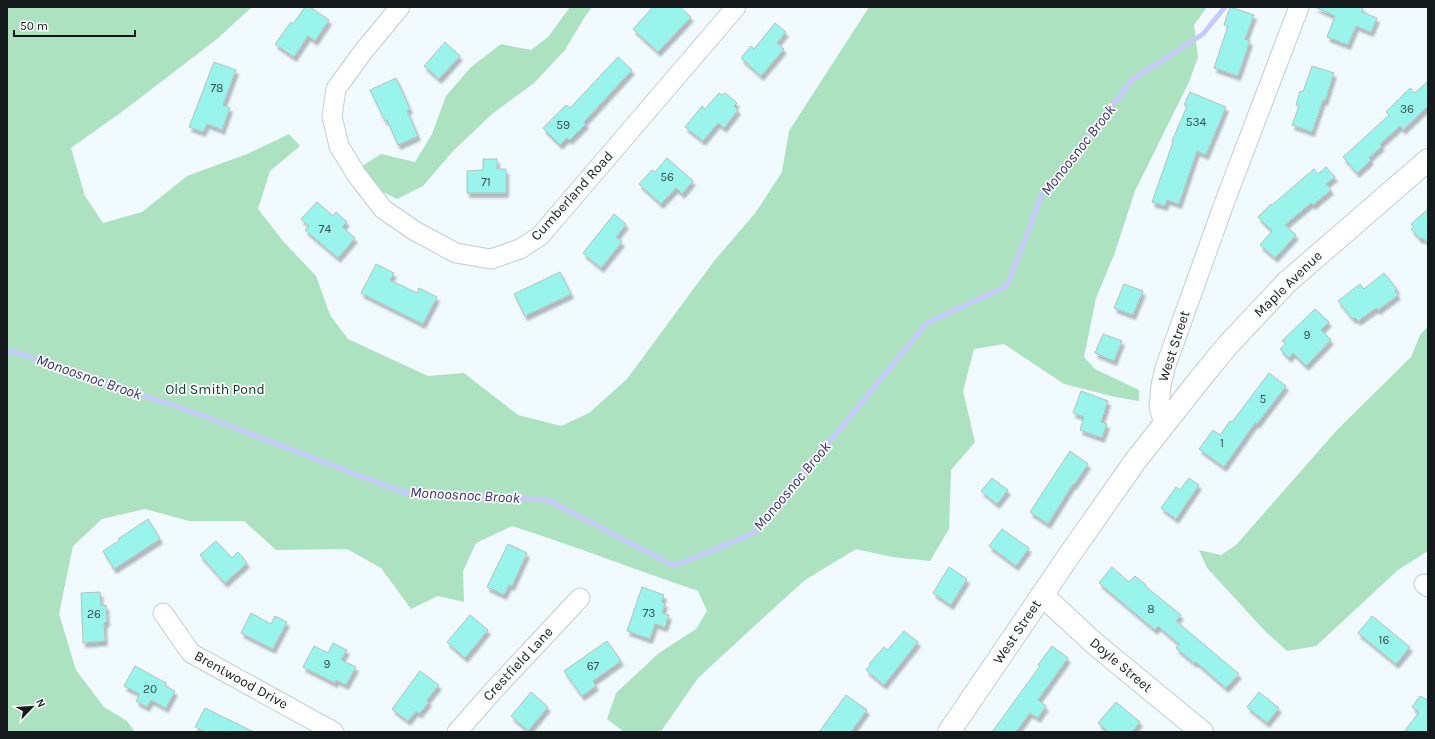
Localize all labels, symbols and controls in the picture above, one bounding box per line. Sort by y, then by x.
scale bar [14,12,135,38]
text: 50 m [20,19,48,33]
house number: 78 [210,81,224,95]
water label: Monoosnoc Brook [1037,101,1119,199]
house number: 36 [1400,102,1414,116]
house number: 534 [1186,115,1207,129]
house number: 59 [556,118,570,132]
street label: Cumberland Road [527,148,617,244]
house number: 56 [660,170,674,184]
house number: 71 [481,175,491,189]
house number: 74 [319,222,331,236]
street label: Maple Avenue [1250,247,1326,321]
street label: West Street [1155,308,1193,384]
house number: 9 [1304,328,1311,342]
water label: Monoosnoc Brook [34,351,144,404]
park label: Old Smith Pond [165,381,265,398]
house number: 5 [1260,392,1267,406]
house number: 1 [1220,436,1224,450]
water label: Monoosnoc Brook [750,438,835,534]
water label: Monoosnoc Brook [409,483,521,507]
street label: West Street [989,597,1045,667]
house number: 8 [1147,602,1155,616]
house number: 73 [643,606,655,620]
house number: 26 [87,607,101,621]
street label: Crestfield Lane [479,623,557,705]
house number: 16 [1379,633,1390,647]
street label: Doyle Street [1086,634,1156,696]
street label: Brentwood Drive [191,647,291,713]
house number: 9 [324,657,331,671]
house number: 67 [587,659,600,673]
house number: 20 [143,682,157,696]
north arrow [12,687,52,727]
text: N [33,697,48,709]

